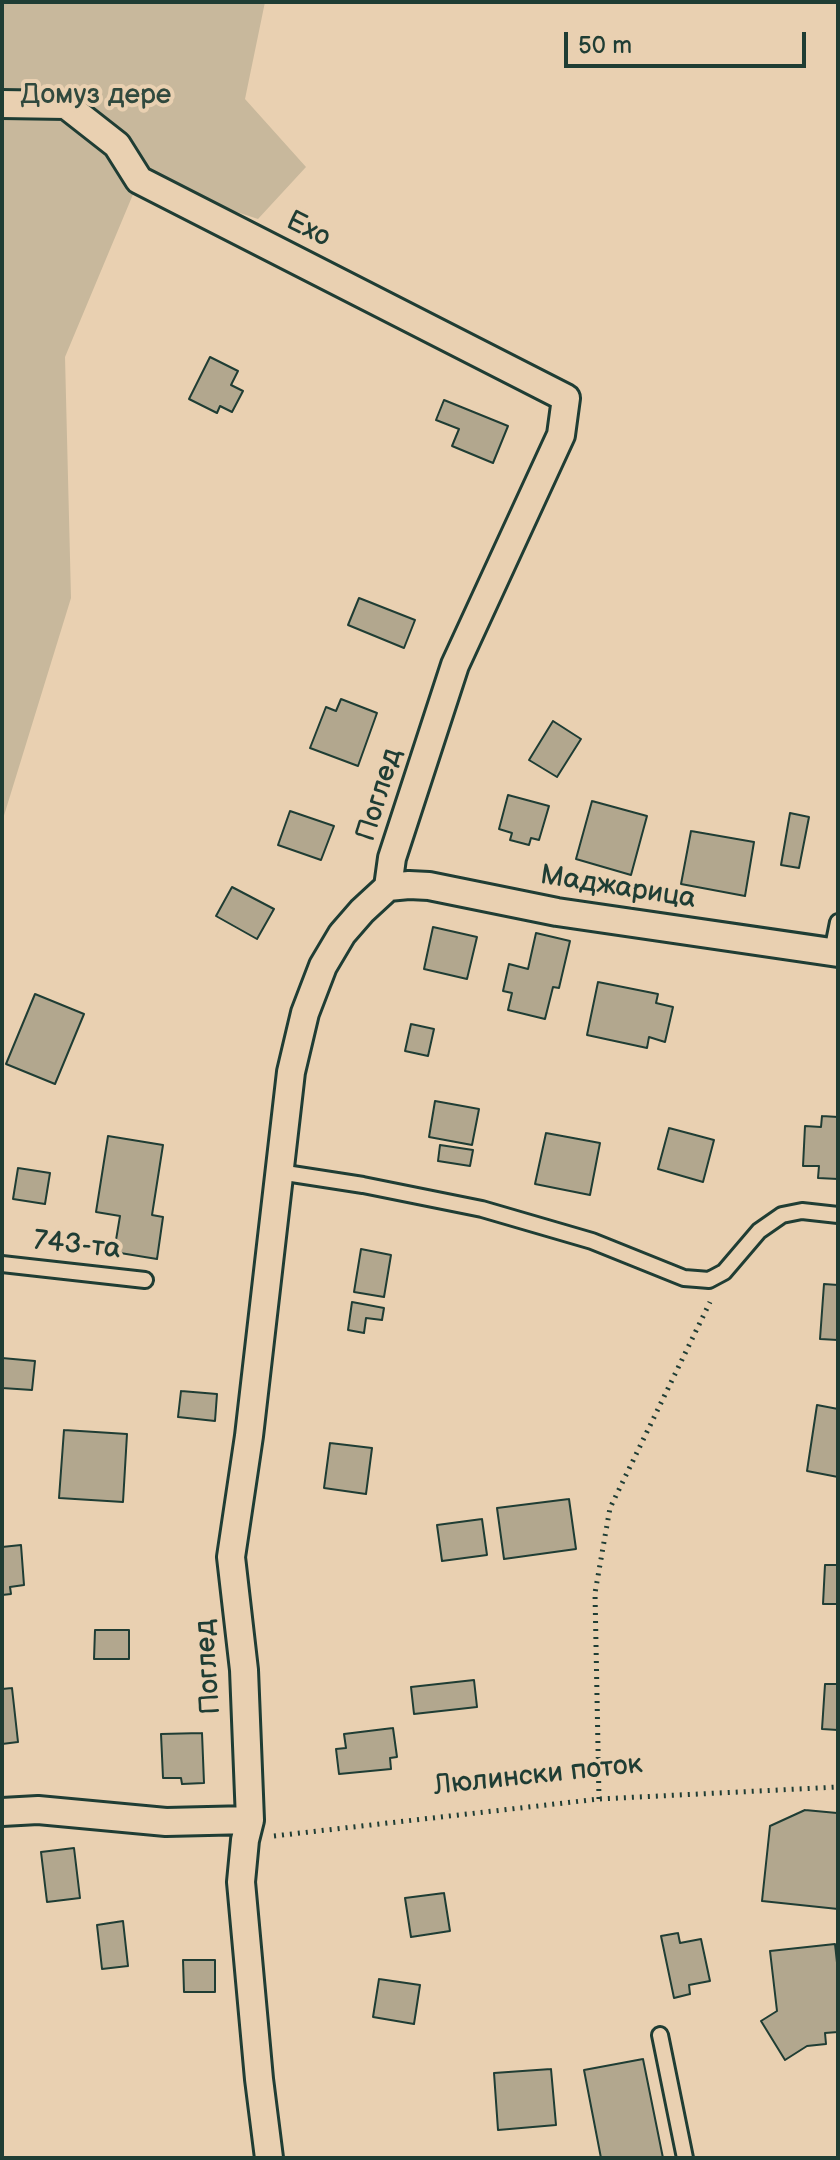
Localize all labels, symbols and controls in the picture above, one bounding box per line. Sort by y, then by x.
scale bar [568,16,810,66]
text: 50 m [578,31,632,60]
park label: Домуз дере [21,79,171,113]
street label: Ехо [280,205,336,255]
street label: Поглед [350,745,410,845]
street label: Маджарица [538,859,698,917]
street label: 743-та [32,1225,122,1267]
street label: Поглед [189,1618,229,1716]
street label: Люлински поток [432,1748,644,1804]

